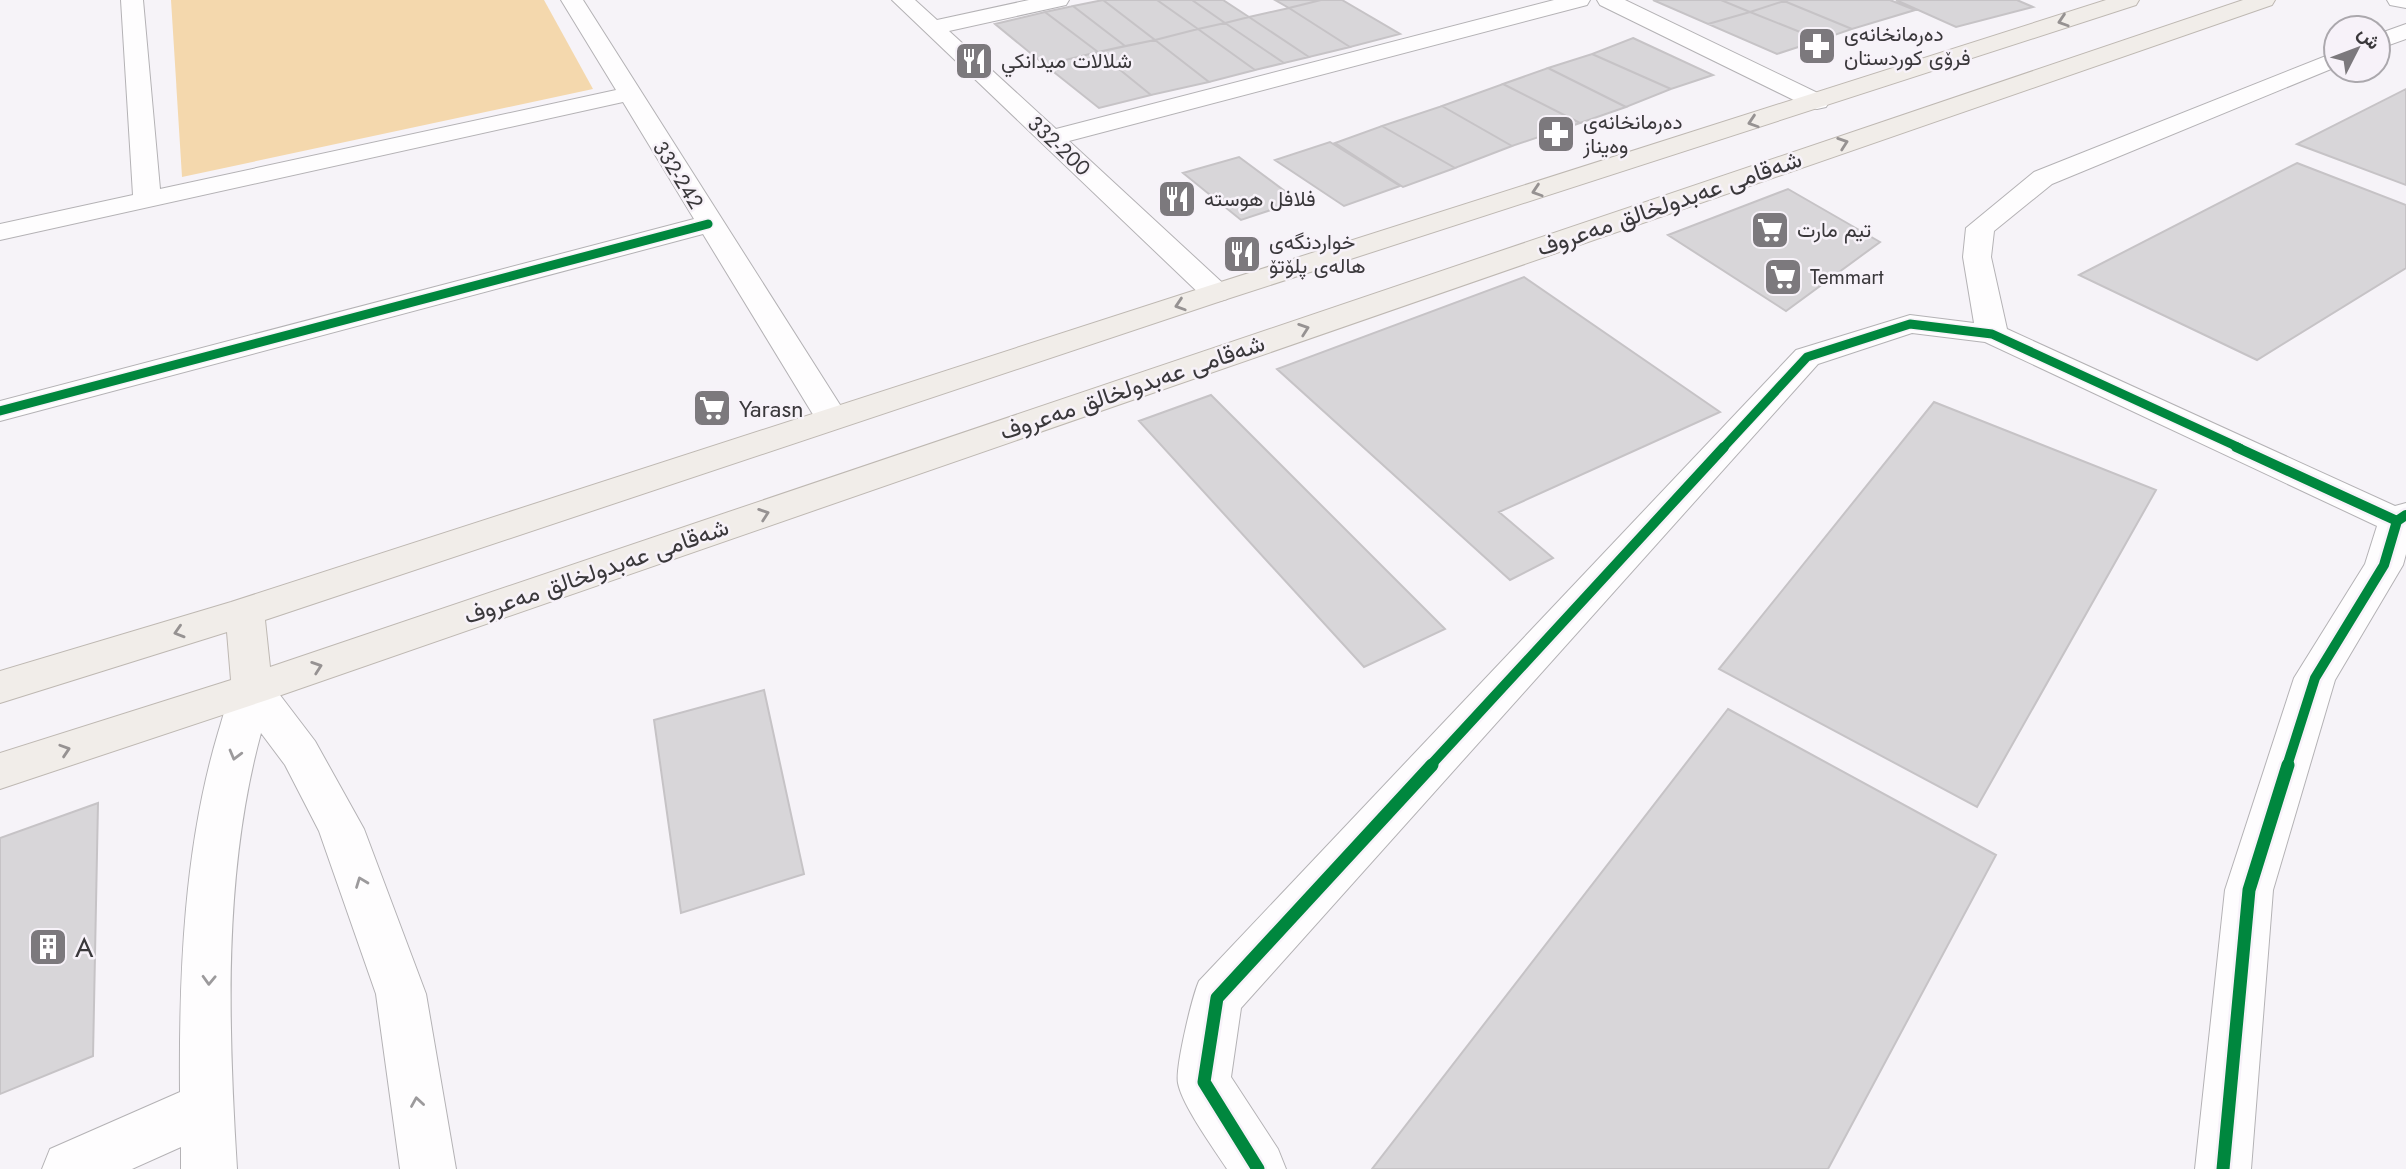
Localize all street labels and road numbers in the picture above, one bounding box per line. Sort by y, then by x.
street label: 332-200 [1021,109,1097,183]
street label: 332-242 [645,135,711,215]
street label: شەقامی عەبدولخالق مەعروف [1532,141,1806,265]
street label: شەقامی عەبدولخالق مەعروف [995,325,1269,449]
street label: شەقامی عەبدولخالق مەعروف [459,509,733,633]

